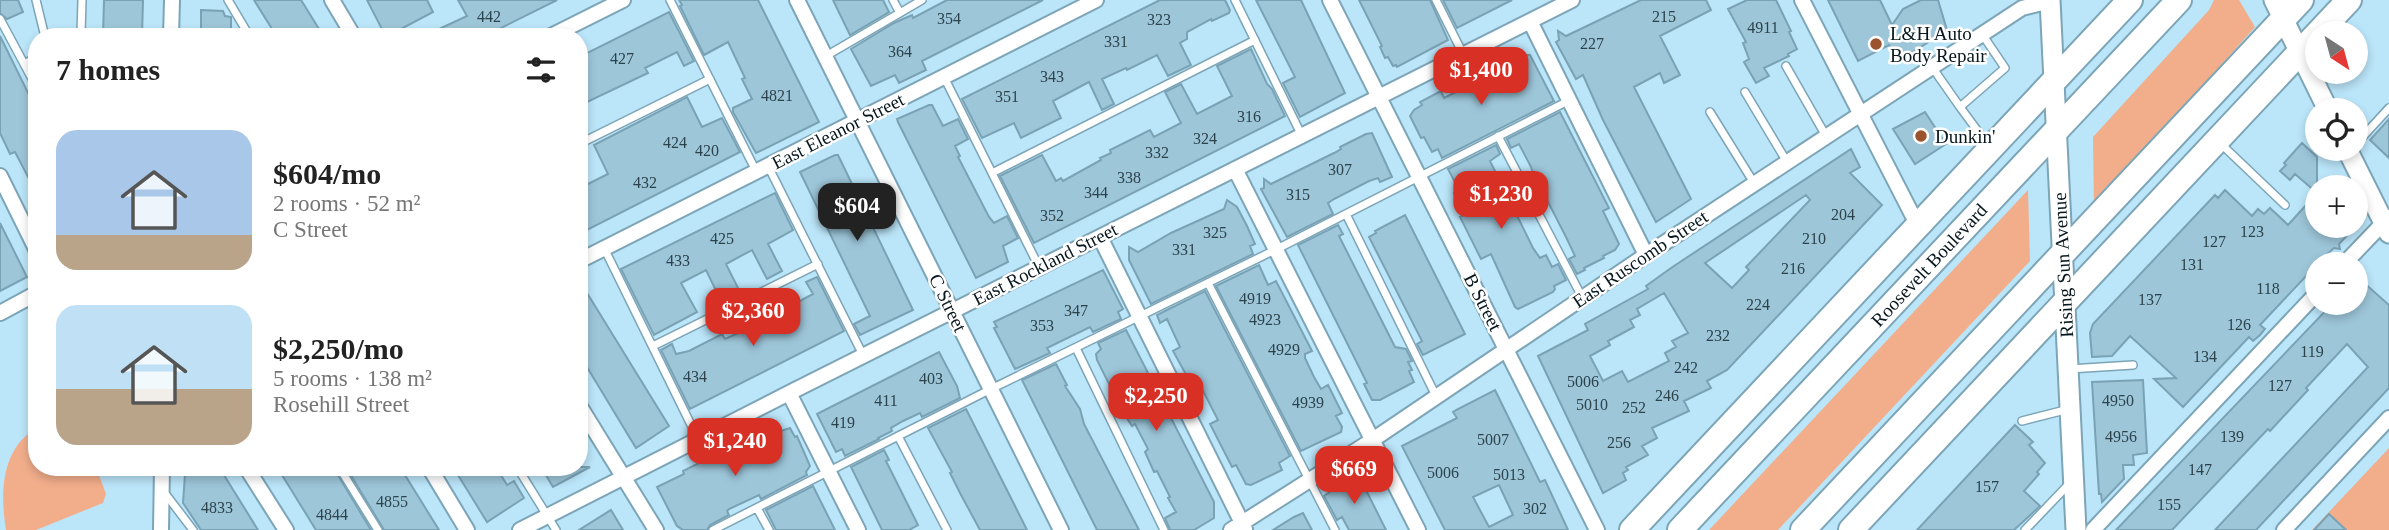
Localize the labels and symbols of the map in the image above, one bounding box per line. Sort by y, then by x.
house number: 442 [477,8,501,25]
house number: 215 [1652,8,1676,25]
house number: 354 [937,10,961,27]
house number: 323 [1147,11,1171,28]
house number: 4911 [1747,19,1779,36]
north arrow [2305,21,2368,84]
place label: L&H Auto Body Repair [1890,23,1987,66]
house number: 331 [1104,33,1128,50]
house number: 227 [1580,35,1604,52]
marker: L&H Auto Body Repair [1868,36,1884,52]
house number: 364 [888,43,912,60]
pin: $1,400 [1424,48,1538,107]
house number: 427 [610,50,634,67]
house number: 343 [1040,68,1064,85]
house number: 4821 [761,87,793,104]
street label: East Eleanor Street [768,88,908,173]
house number: 351 [995,88,1019,105]
house number: 316 [1237,108,1261,125]
place label: Dunkin' [1935,126,1995,147]
marker: Dunkin' [1913,128,1929,144]
house number: 324 [1193,130,1217,147]
house number: 424 [663,134,687,151]
house number: 420 [695,142,719,159]
house number: 332 [1145,144,1169,161]
house number: 307 [1328,161,1352,178]
house number: 338 [1117,169,1141,186]
pin: $1,230 [1444,172,1558,231]
house number: 432 [633,174,657,191]
pin: $604 [816,184,898,243]
house number: 344 [1084,184,1108,201]
house number: 315 [1286,186,1310,203]
street label: Rising Sun Avenue [2049,192,2077,338]
street label: Roosevelt Boulevard [1867,199,1992,331]
street label: East Ruscomb Street [1569,206,1712,312]
house number: 204 [1831,206,1855,223]
house number: 352 [1040,207,1064,224]
street label: East Rockland Street [969,218,1121,310]
house number: 123 [2240,223,2264,240]
house number: 325 [1203,224,1227,241]
house number: 425 [710,230,734,247]
house number: 210 [1802,230,1826,247]
house number: 127 [2202,233,2226,250]
house number: 331 [1172,241,1196,258]
house number: 433 [666,252,690,269]
house number: 131 [2180,256,2204,273]
house number: 216 [1781,260,1805,277]
street label: B Street [1460,270,1507,335]
street label: C Street [925,271,971,336]
house number: 118 [2256,280,2280,297]
pin: $2,360 [696,288,810,348]
house number: 4919 [1239,290,1271,307]
house number: 137 [2138,291,2162,308]
house number: 224 [1746,296,1770,313]
house number: 347 [1064,302,1088,319]
house number: 4923 [1249,311,1281,328]
house number: 126 [2227,316,2251,333]
house number: 353 [1030,317,1054,334]
house number: 232 [1706,327,1730,344]
house number: 4929 [1268,341,1300,358]
house number: 119 [2300,343,2324,360]
house number: 134 [2193,348,2217,365]
house number: 242 [1674,359,1698,376]
house number: 434 [683,368,707,385]
house number: 403 [919,370,943,387]
house number: 5006 [1567,373,1599,390]
pin: $2,250 [1099,374,1213,433]
house number: 127 [2268,377,2292,394]
house number: 246 [1655,387,1679,404]
house number: 411 [874,392,898,409]
house number: 4950 [2102,392,2134,409]
house number: 4939 [1292,394,1324,411]
house number: 5010 [1576,396,1608,413]
house number: 252 [1622,399,1646,416]
house number: 419 [831,414,855,431]
pin: $1,240 [678,419,792,478]
house number: 4956 [2105,428,2137,445]
house number: 139 [2220,428,2244,445]
house number: 5007 [1477,431,1509,448]
house number: 256 [1607,434,1631,451]
pin: $669 [1313,447,1395,506]
house number: 147 [2188,461,2212,478]
house number: 5006 [1427,464,1459,481]
house number: 5013 [1493,466,1525,483]
house number: 157 [1975,478,1999,495]
house number: 4855 [376,493,408,510]
house number: 155 [2157,496,2181,513]
house number: 4833 [201,499,233,516]
house number: 302 [1523,500,1547,517]
house number: 4844 [316,506,348,523]

